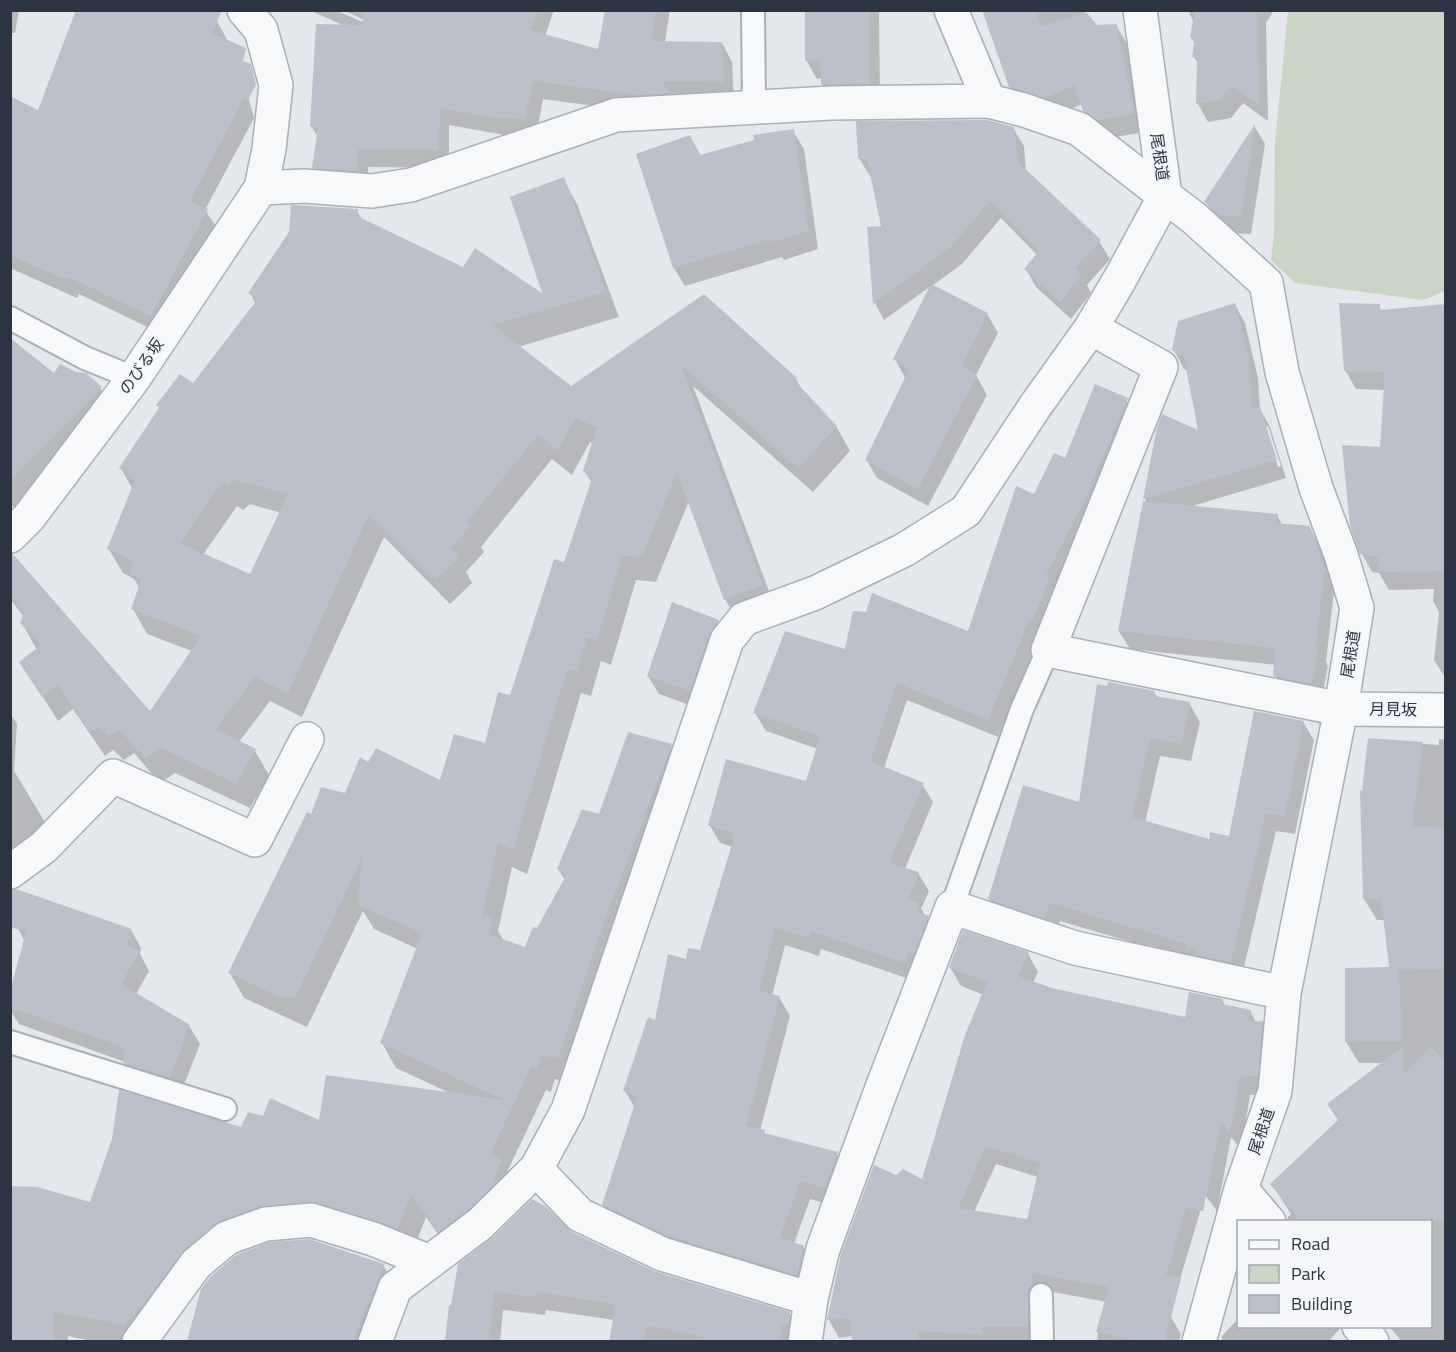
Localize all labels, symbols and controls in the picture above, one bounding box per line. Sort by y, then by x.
street label: 尾根道 [1145,132,1175,182]
street label: のびる坂 [113,333,169,399]
street label: 尾根道 [1334,628,1366,680]
street label: 月見坂 [1369,697,1417,721]
street label: 尾根道 [1242,1104,1280,1158]
legend [1237,1220,1432,1328]
text: Road [1291,1230,1330,1257]
text: Park [1291,1260,1326,1287]
text: Building [1291,1290,1352,1317]

